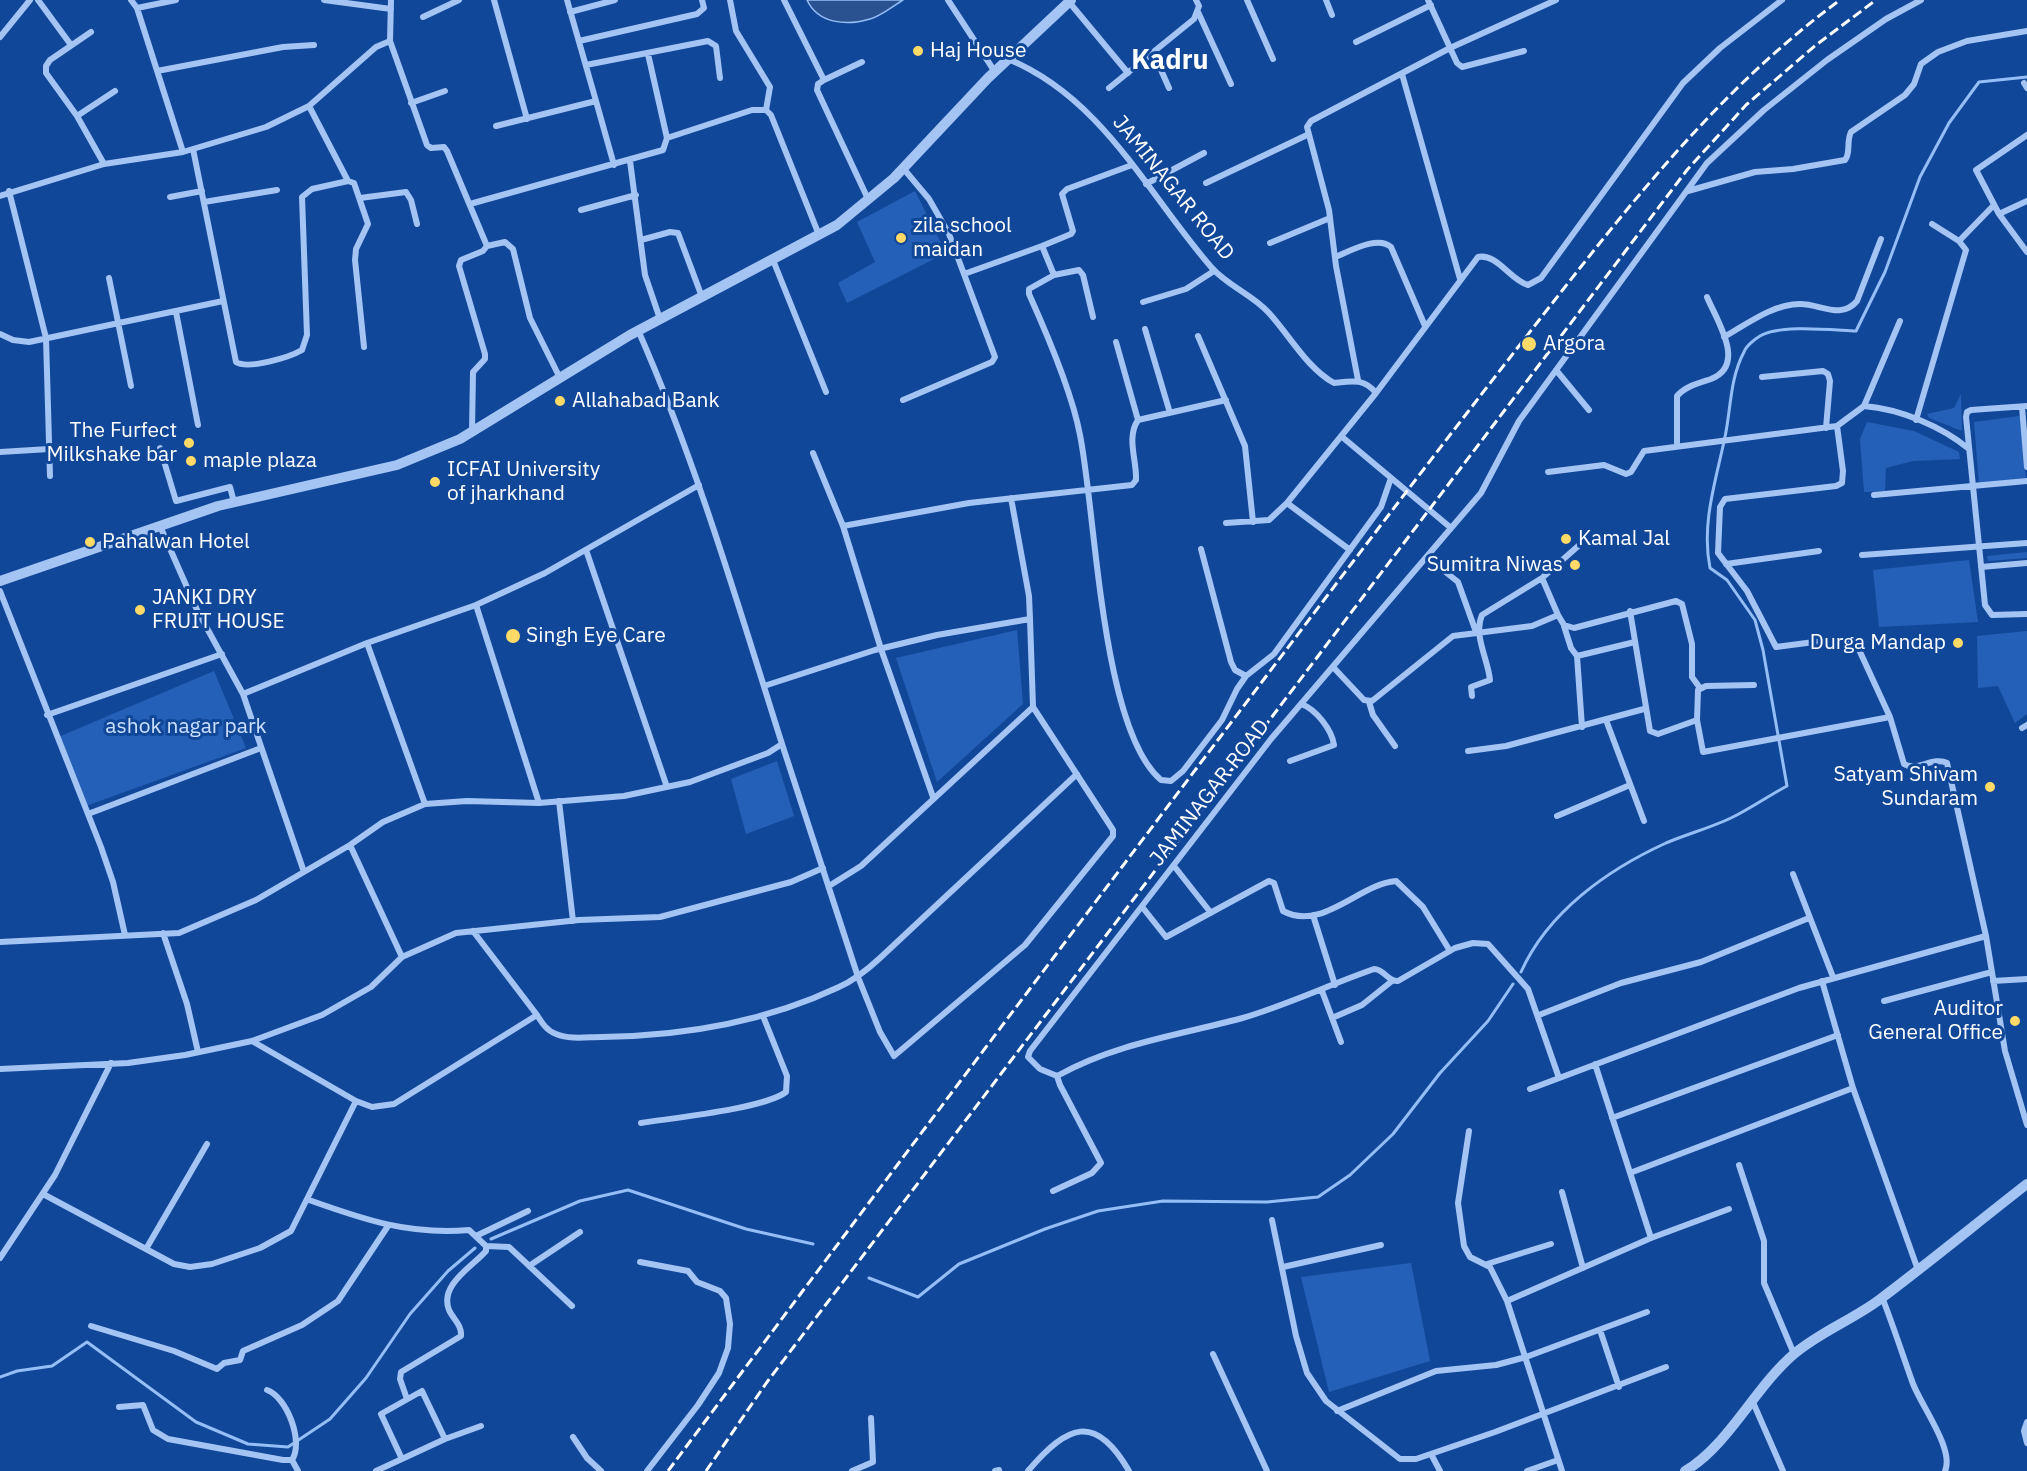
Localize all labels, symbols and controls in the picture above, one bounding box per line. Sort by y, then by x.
place label: Haj House [930,38,1027,64]
marker: Haj House [911,44,925,58]
district label: Kadru [1131,45,1209,77]
street label: JAMINAGAR ROAD [1107,110,1239,266]
place label: zila school maidan [913,213,1012,263]
marker: zila school maidan [894,231,908,245]
place label: Argora [1543,331,1605,357]
marker: Argora [1520,335,1538,353]
place label: Allahabad Bank [572,388,720,414]
marker: Allahabad Bank [553,394,567,408]
place label: The Furfect Milkshake bar [46,418,177,468]
marker: The Furfect Milkshake bar [182,436,196,450]
place label: maple plaza [203,448,317,474]
marker: maple plaza [184,454,198,468]
place label: ICFAI University of jharkhand [447,457,600,507]
marker: ICFAI University of jharkhand [428,475,442,489]
place label: Kamal Jal [1578,526,1670,552]
place label: Pahalwan Hotel [102,529,250,555]
marker: Kamal Jal [1559,532,1573,546]
marker: Pahalwan Hotel [83,535,97,549]
place label: Sumitra Niwas [1427,552,1563,578]
marker: Sumitra Niwas [1568,558,1582,572]
place label: JANKI DRY FRUIT HOUSE [152,585,285,635]
marker: JANKI DRY FRUIT HOUSE [133,603,147,617]
place label: Singh Eye Care [526,623,666,649]
marker: Singh Eye Care [504,627,522,645]
place label: Durga Mandap [1810,630,1946,656]
marker: Durga Mandap [1951,636,1965,650]
park label: ashok nagar park [105,714,267,740]
street label: JAMINAGAR ROAD [1145,715,1275,871]
place label: Satyam Shivam Sundaram [1833,762,1978,812]
marker: Satyam Shivam Sundaram [1983,780,1997,794]
place label: Auditor General Office [1868,996,2003,1046]
marker: Auditor General Office [2008,1014,2022,1028]

